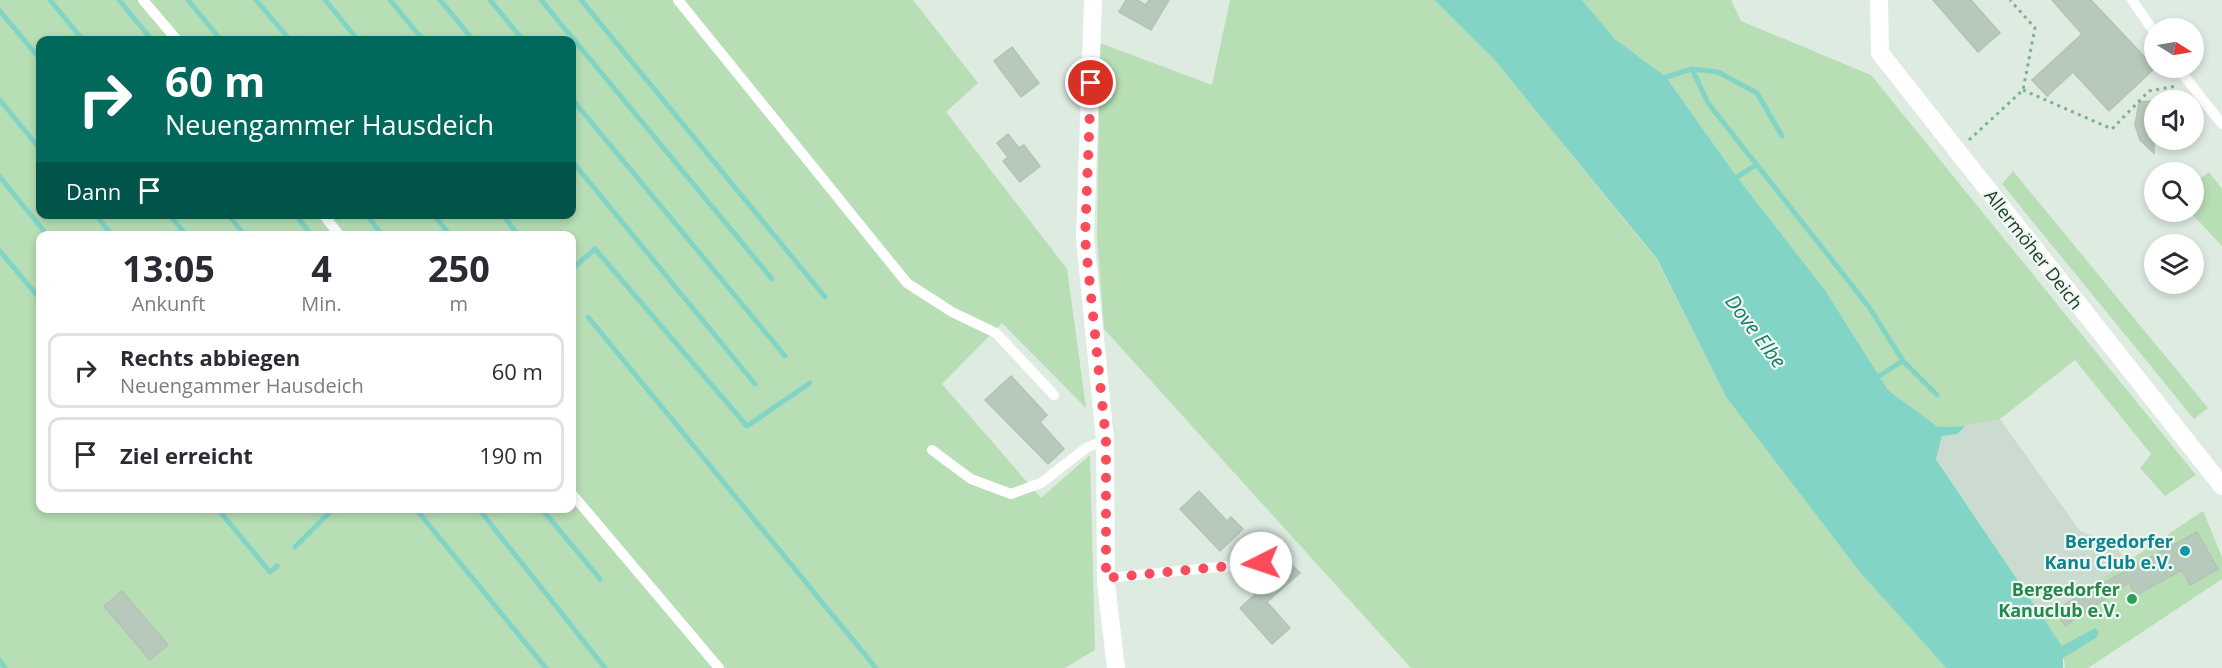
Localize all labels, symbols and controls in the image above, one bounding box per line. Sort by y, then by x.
north arrow [2144,18,2204,78]
map controls [2144,18,2204,294]
text: 60 m [165,52,265,109]
pin [1065,57,1116,108]
icon: right [66,60,144,138]
icon: arrive [1074,66,1107,99]
button: sound [2144,90,2204,150]
text: Neuengammer Hausdeich [165,106,494,143]
button: search [2144,162,2204,222]
icon: arrive [133,174,166,207]
text: Dann [66,176,121,206]
street label: Allermöher Deich [1980,184,2088,314]
button: layers [2144,234,2204,294]
text: 13:05 [122,244,215,293]
text: 4 [311,244,332,293]
text: 250 [428,244,490,293]
water label: Dove Elbe [1719,289,1793,373]
text: Ankunft [132,290,205,317]
text: Min. [301,290,342,317]
text: m [450,290,468,317]
text: Rechts abbiegen [120,342,300,372]
icon: right [69,354,102,387]
text: 60 m [492,356,543,386]
text: Neuengammer Hausdeich [120,372,364,399]
icon: arrive [69,438,102,471]
text: Ziel erreicht [120,440,253,470]
text: 190 m [479,440,543,470]
place label: Bergedorfer Kanu Club e.V. [2044,529,2173,574]
position arrow [1229,531,1293,595]
marker: Bergedorfer Kanu Club e.V. [2178,544,2192,558]
place label: Bergedorfer Kanuclub e.V. [1998,577,2120,622]
marker: Bergedorfer Kanuclub e.V. [2125,592,2139,606]

